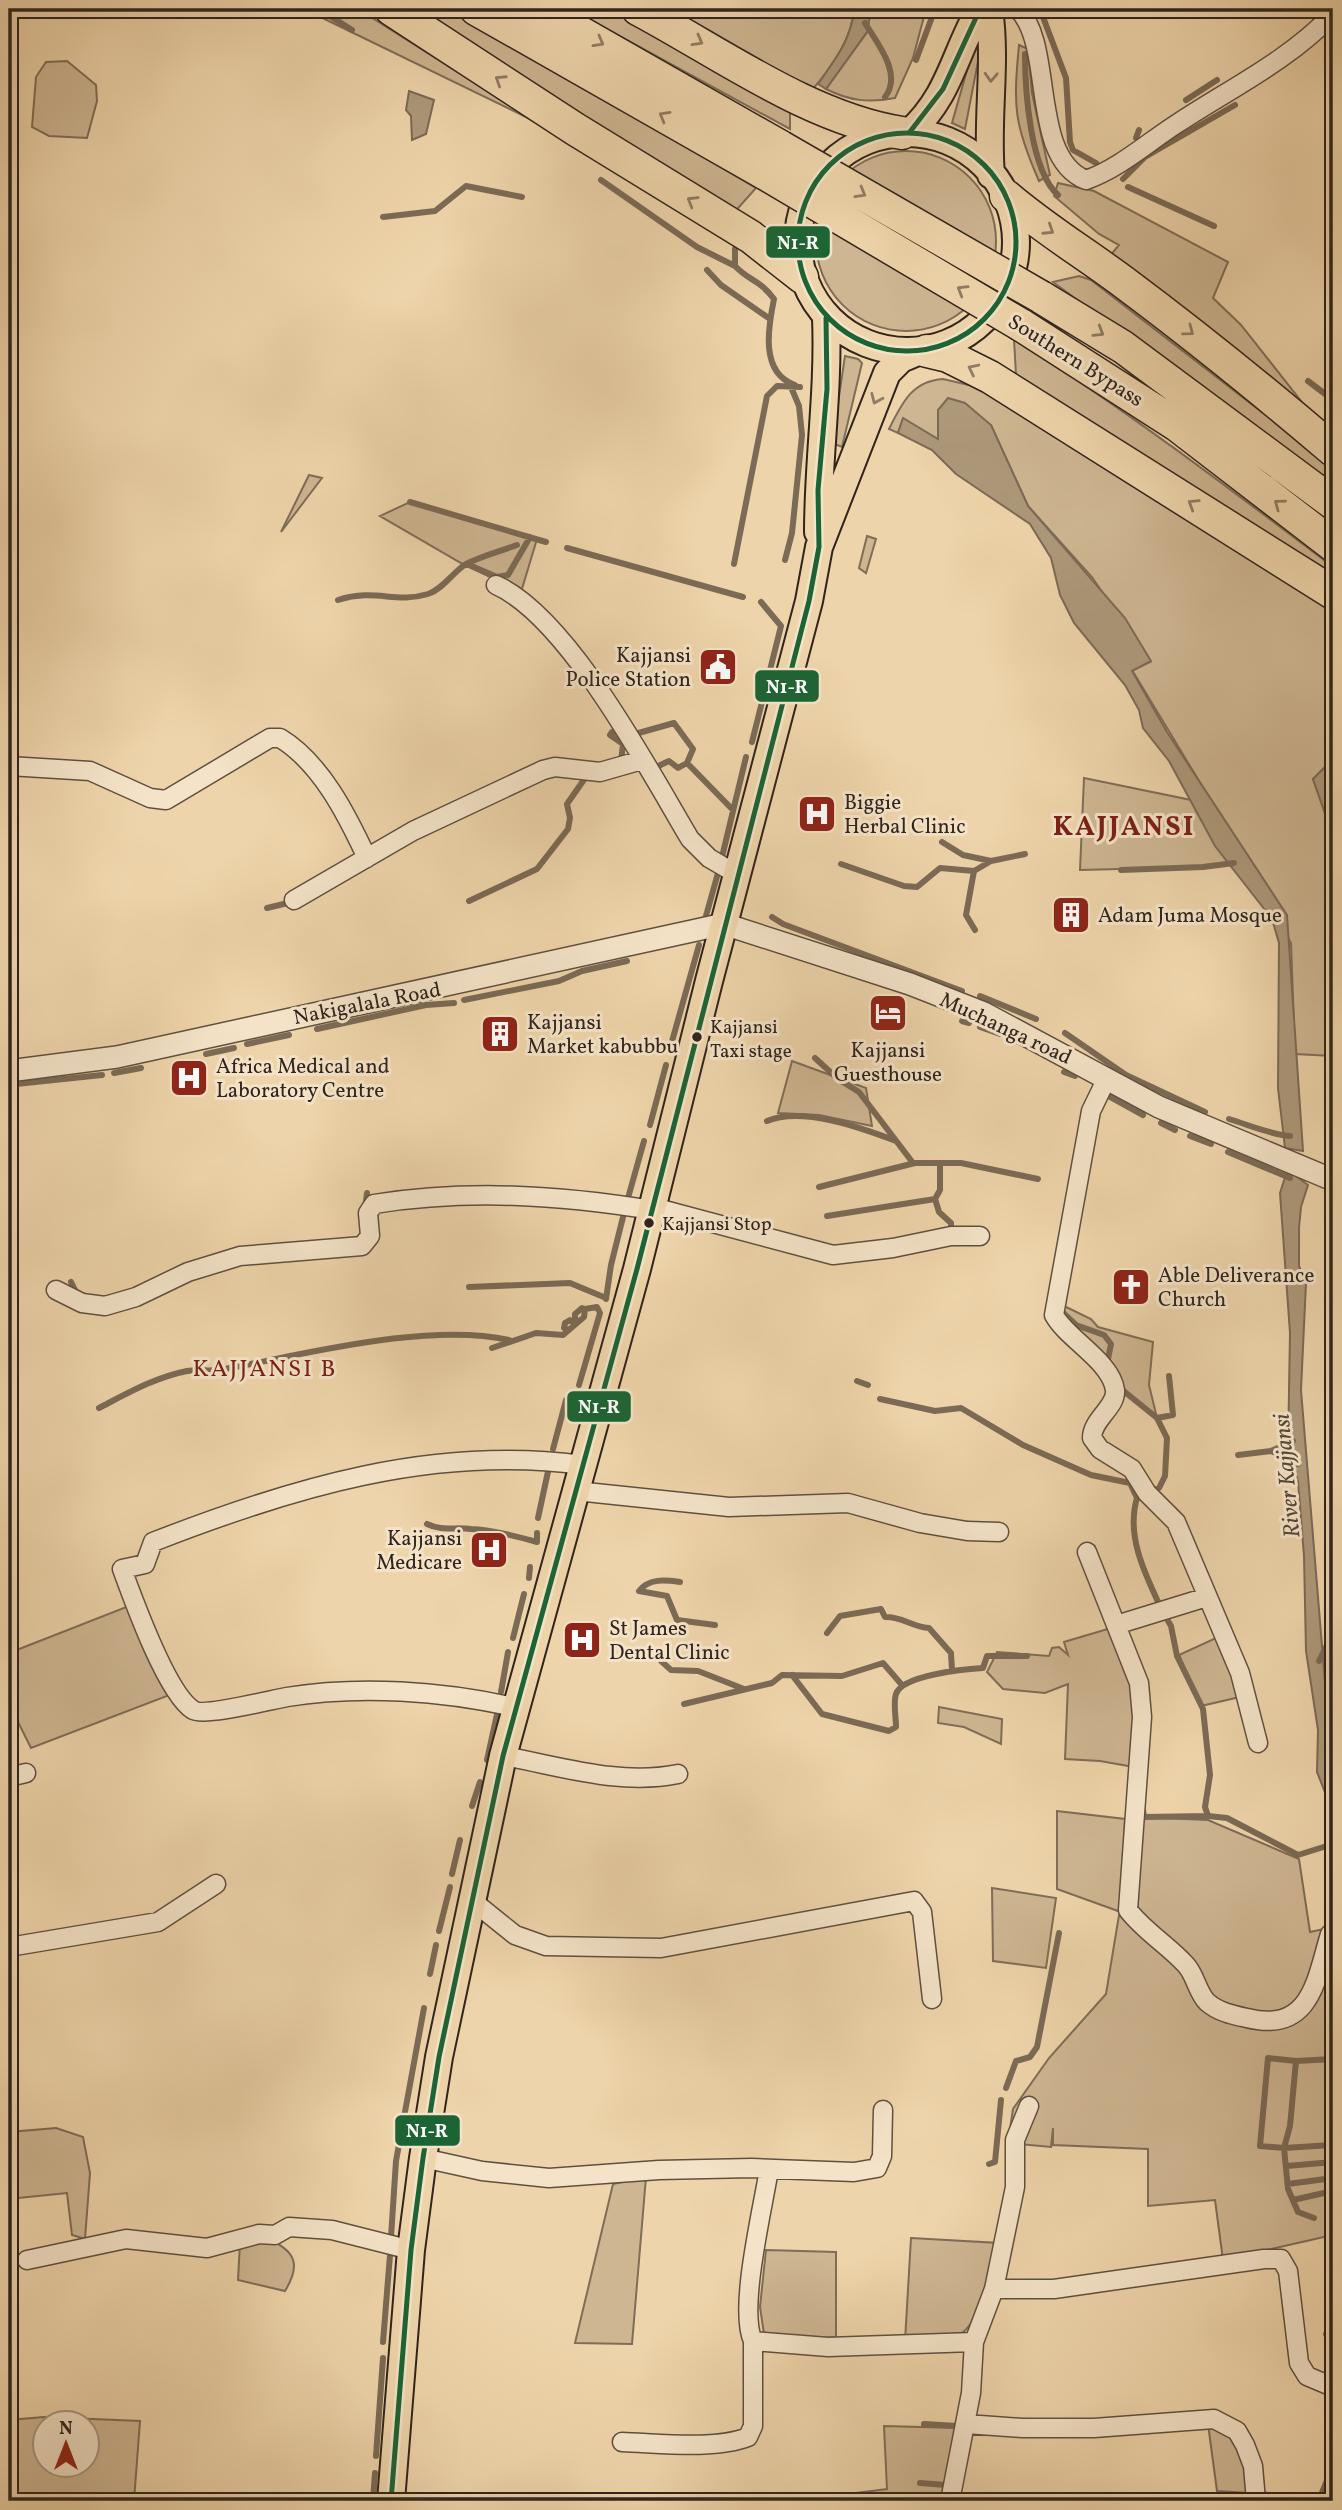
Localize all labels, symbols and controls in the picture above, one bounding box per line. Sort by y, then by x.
one-way arrow [690,33,703,46]
one-way arrow [591,34,604,47]
one-way arrow [984,72,999,83]
one-way arrow [495,76,508,88]
one-way arrow [659,111,671,124]
one-way arrow [854,185,867,198]
one-way arrow [687,197,700,210]
one-way arrow [1041,222,1054,235]
line badge: N1-R [765,225,831,259]
text: N1-R [777,231,819,257]
one-way arrow [957,285,970,298]
street label: Southern Bypass [1002,308,1149,415]
one-way arrow [1181,323,1194,335]
one-way arrow [1092,324,1105,337]
one-way arrow [968,363,980,377]
one-way arrow [870,391,884,404]
one-way arrow [1188,499,1201,512]
one-way arrow [1274,499,1287,512]
place label: Kajjansi Police Station [566,642,691,695]
public building icon: Kajjansi Police Station [697,646,739,688]
line badge: N1-R [754,669,820,703]
text: N1-R [766,675,808,701]
place label: Biggie Herbal Clinic [844,789,966,842]
hospital icon: Biggie Herbal Clinic [796,793,838,835]
district label: KAJJANSI [1053,808,1195,847]
building icon: Adam Juma Mosque [1050,894,1092,936]
place label: Adam Juma Mosque [1098,902,1282,931]
street label: Nakigalala Road [291,976,444,1033]
street label: Muchanga road [934,986,1076,1073]
hotel icon: Kajjansi Guesthouse [867,992,909,1034]
place label: Kajjansi Market kabubbu [527,1009,678,1062]
building icon: Kajjansi Market kabubbu [479,1013,521,1055]
place label: Kajjansi Taxi stage [710,1015,792,1065]
marker: Kajjansi Taxi stage [690,1030,704,1044]
place label: Kajjansi Guesthouse [834,1037,942,1090]
place label: Africa Medical and Laboratory Centre [216,1053,390,1106]
hospital icon: Africa Medical and Laboratory Centre [168,1057,210,1099]
place label: Kajjansi Stop [662,1212,772,1238]
marker: Kajjansi Stop [642,1216,656,1230]
place label: Able Deliverance Church [1158,1262,1314,1315]
church icon: Able Deliverance Church [1110,1266,1152,1308]
district label: KAJJANSI B [192,1353,338,1387]
line badge: N1-R [566,1390,632,1423]
text: N1-R [578,1395,620,1421]
water label: River Kajjansi [1267,1412,1309,1539]
place label: Kajjansi Medicare [376,1525,462,1578]
hospital icon: Kajjansi Medicare [468,1529,510,1571]
place label: St James Dental Clinic [609,1615,730,1668]
hospital icon: St James Dental Clinic [561,1619,603,1661]
line badge: N1-R [394,2114,461,2147]
text: N1-R [406,2119,448,2145]
north arrow [32,2408,102,2478]
text: N [59,2416,73,2442]

